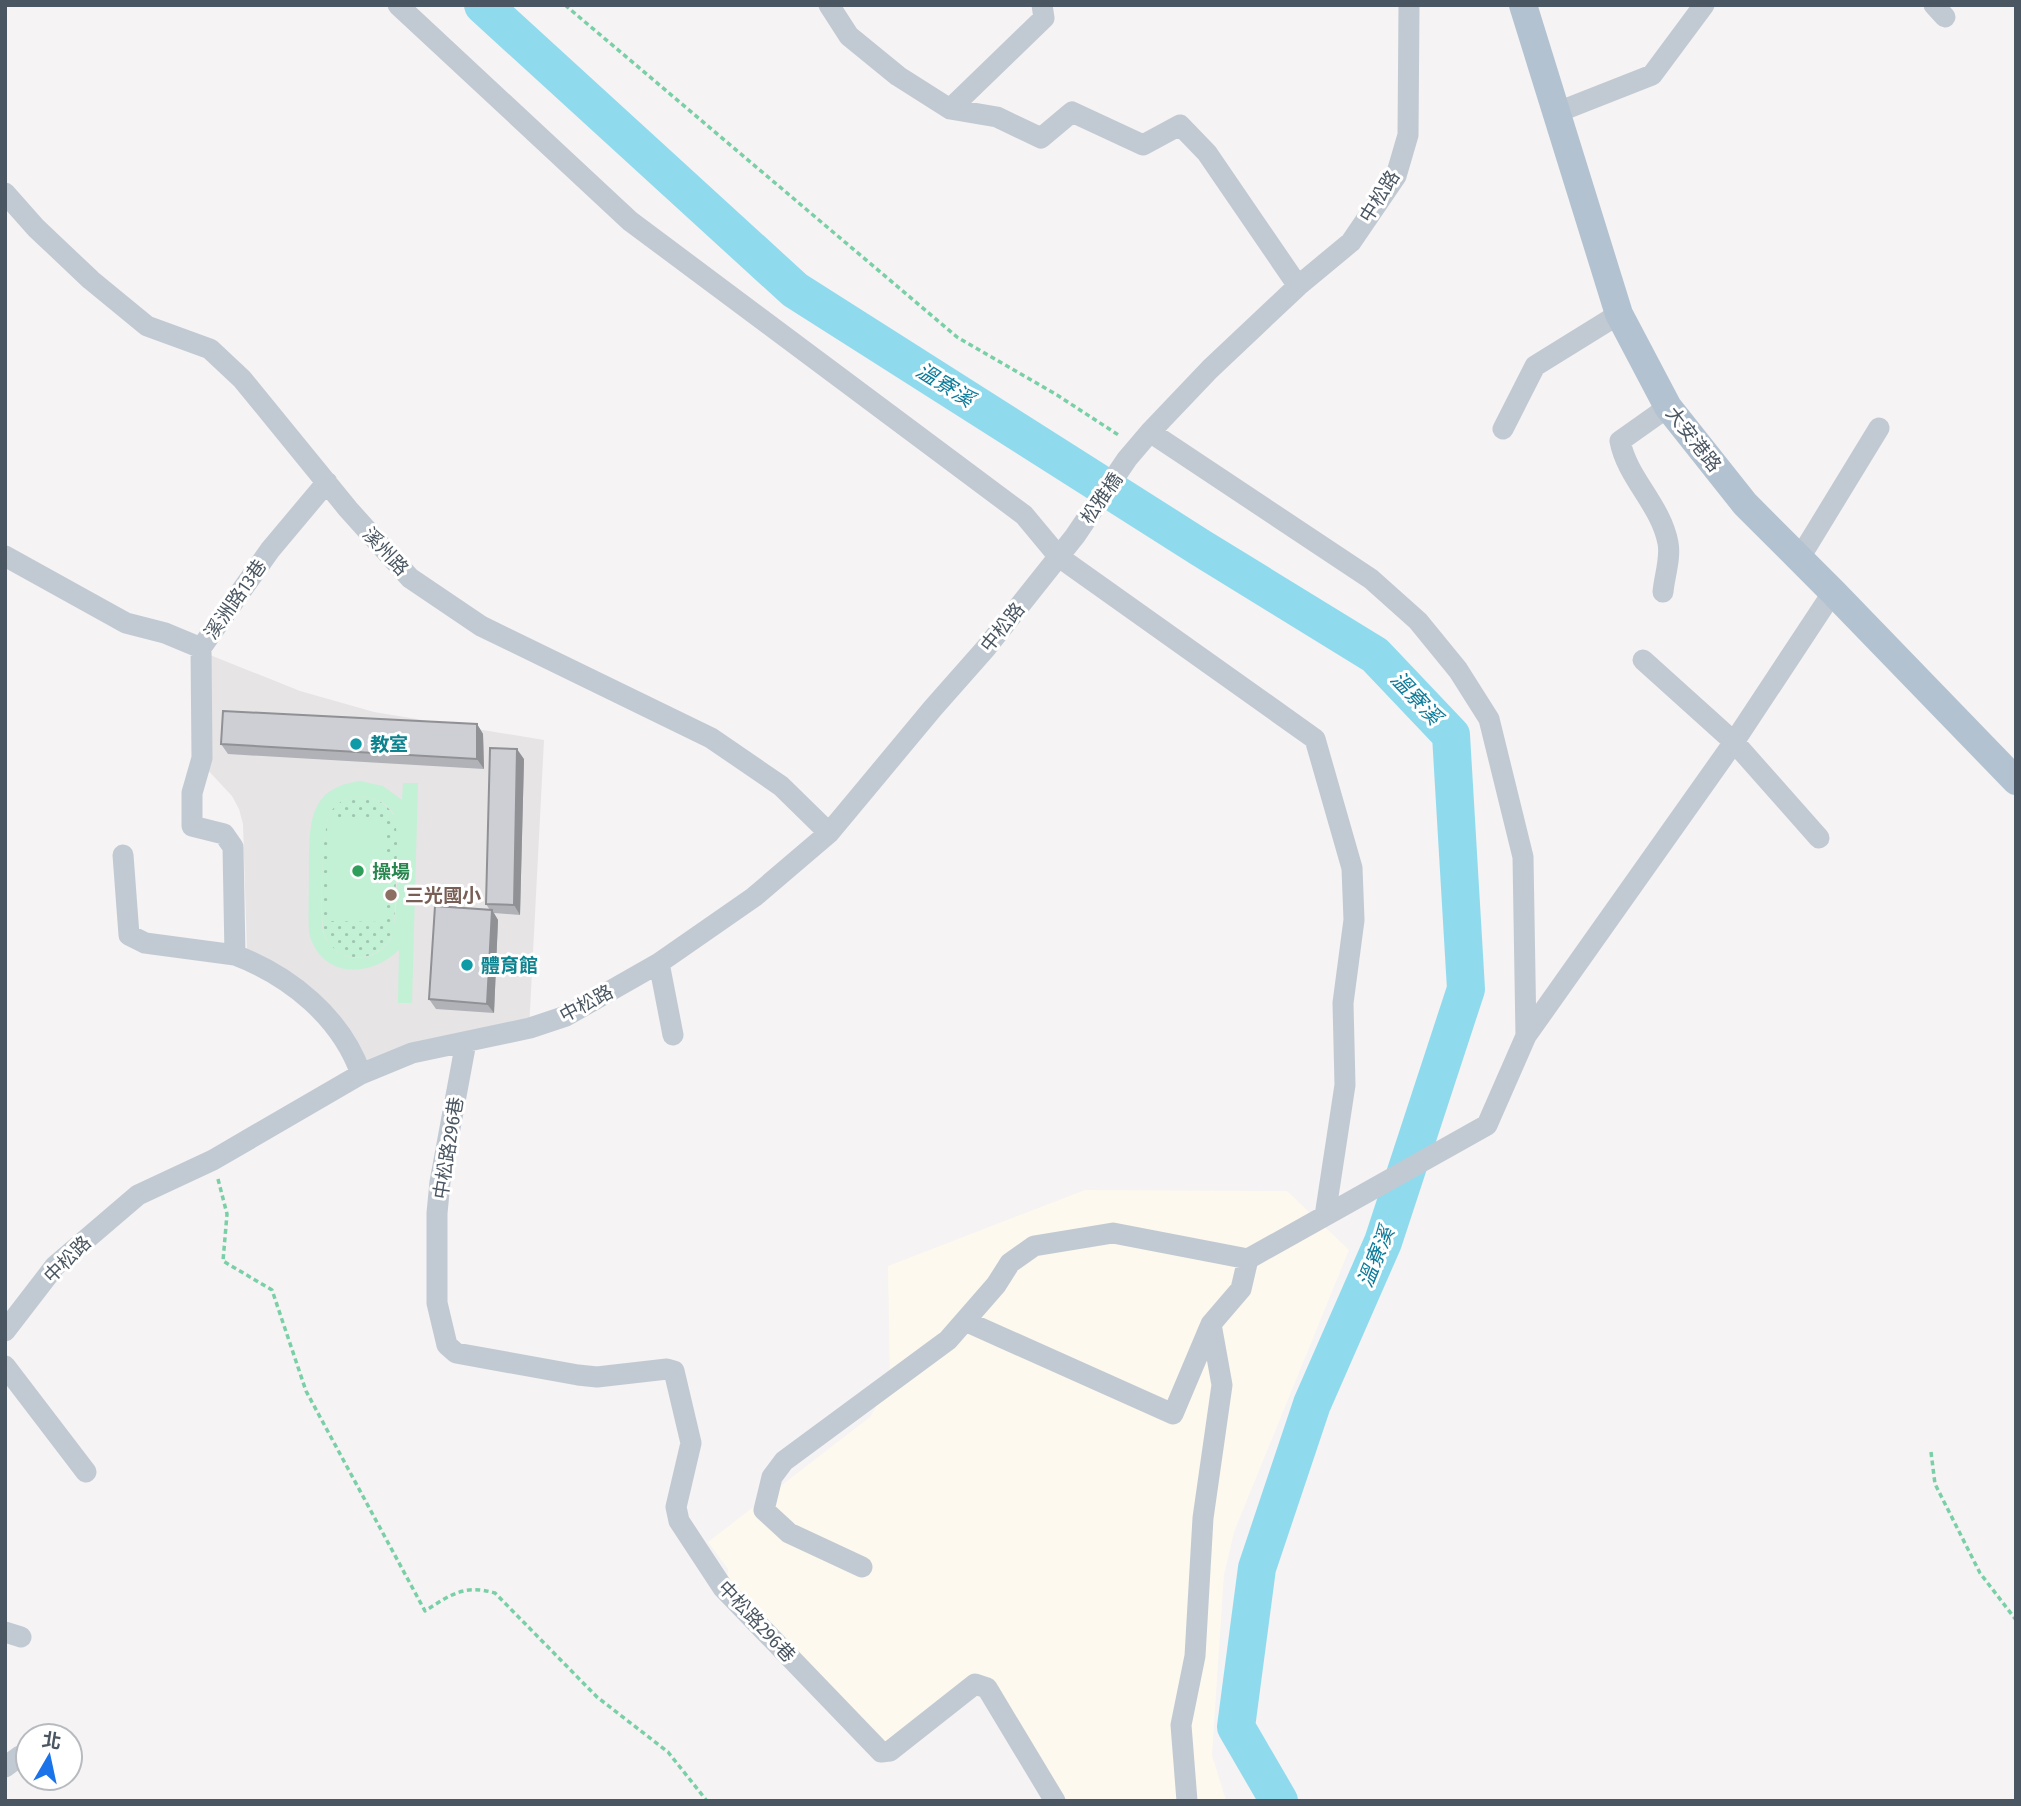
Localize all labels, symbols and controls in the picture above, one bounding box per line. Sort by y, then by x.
street label: 中松路 [1355,166,1404,227]
water label: 溫寮溪 [911,357,981,414]
street label: 大安港路 [1661,402,1726,476]
street label: 松雅橋 [1076,468,1127,528]
street label: 溪州路 [358,523,413,580]
street label: 溪洲路13巷 [200,555,271,644]
street label: 中松路 [976,598,1029,657]
water label: 溫寮溪 [1385,666,1449,732]
place label: 教室 [370,733,408,756]
marker: 教室 [348,736,364,752]
place label: 操場 [372,860,410,883]
marker: 操場 [350,863,366,879]
place label: 三光國小 [405,884,481,907]
marker: 三光國小 [383,887,399,903]
place label: 體育館 [481,954,538,977]
marker: 體育館 [459,957,475,973]
street label: 中松路 [556,980,617,1027]
street label: 中松路296巷 [429,1095,468,1201]
water label: 溫寮溪 [1352,1220,1401,1291]
street label: 中松路 [39,1231,96,1288]
street label: 中松路296巷 [713,1576,800,1667]
north arrow [14,1722,84,1792]
text: 北 [40,1728,63,1754]

